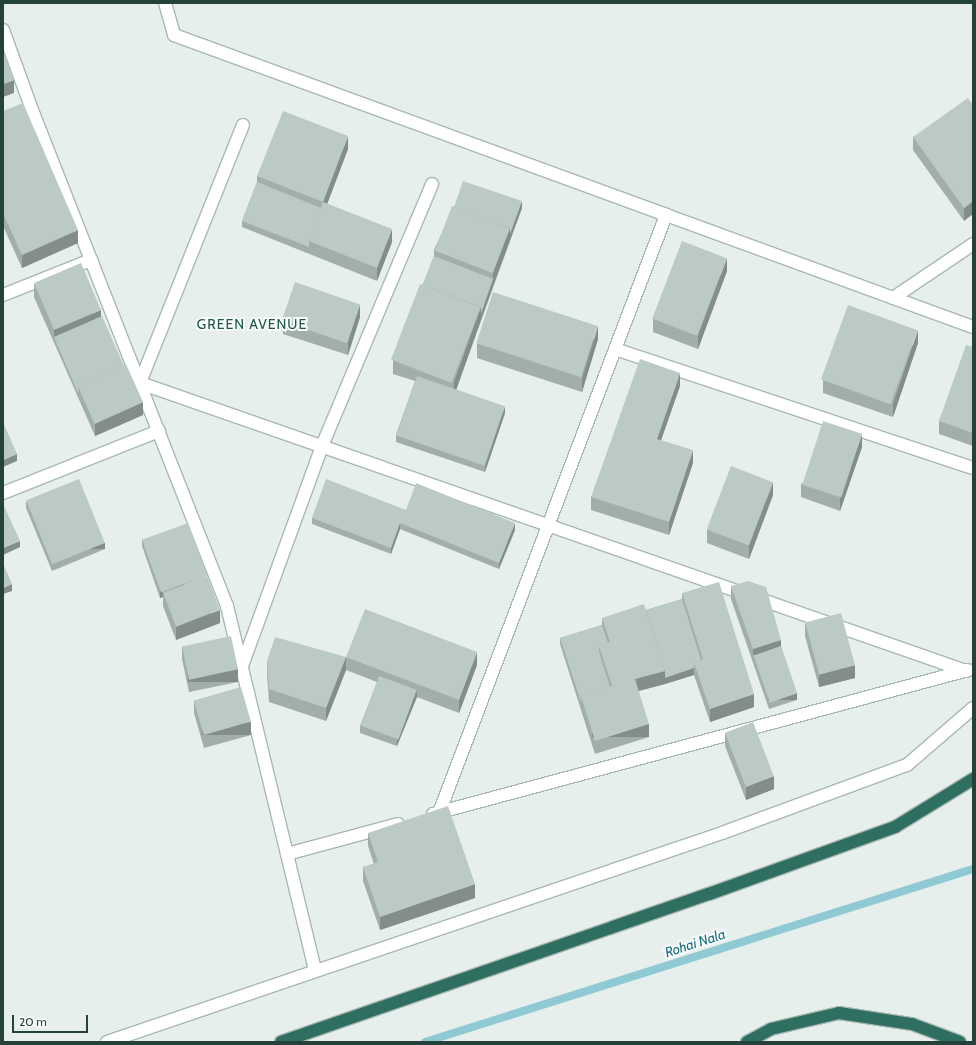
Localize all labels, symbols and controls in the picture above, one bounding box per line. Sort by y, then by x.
district label: GREEN AVENUE [197,316,307,332]
water label: Rohai Nala [663,925,727,961]
scale bar [14,1007,90,1033]
text: 20 m [19,1014,47,1029]

